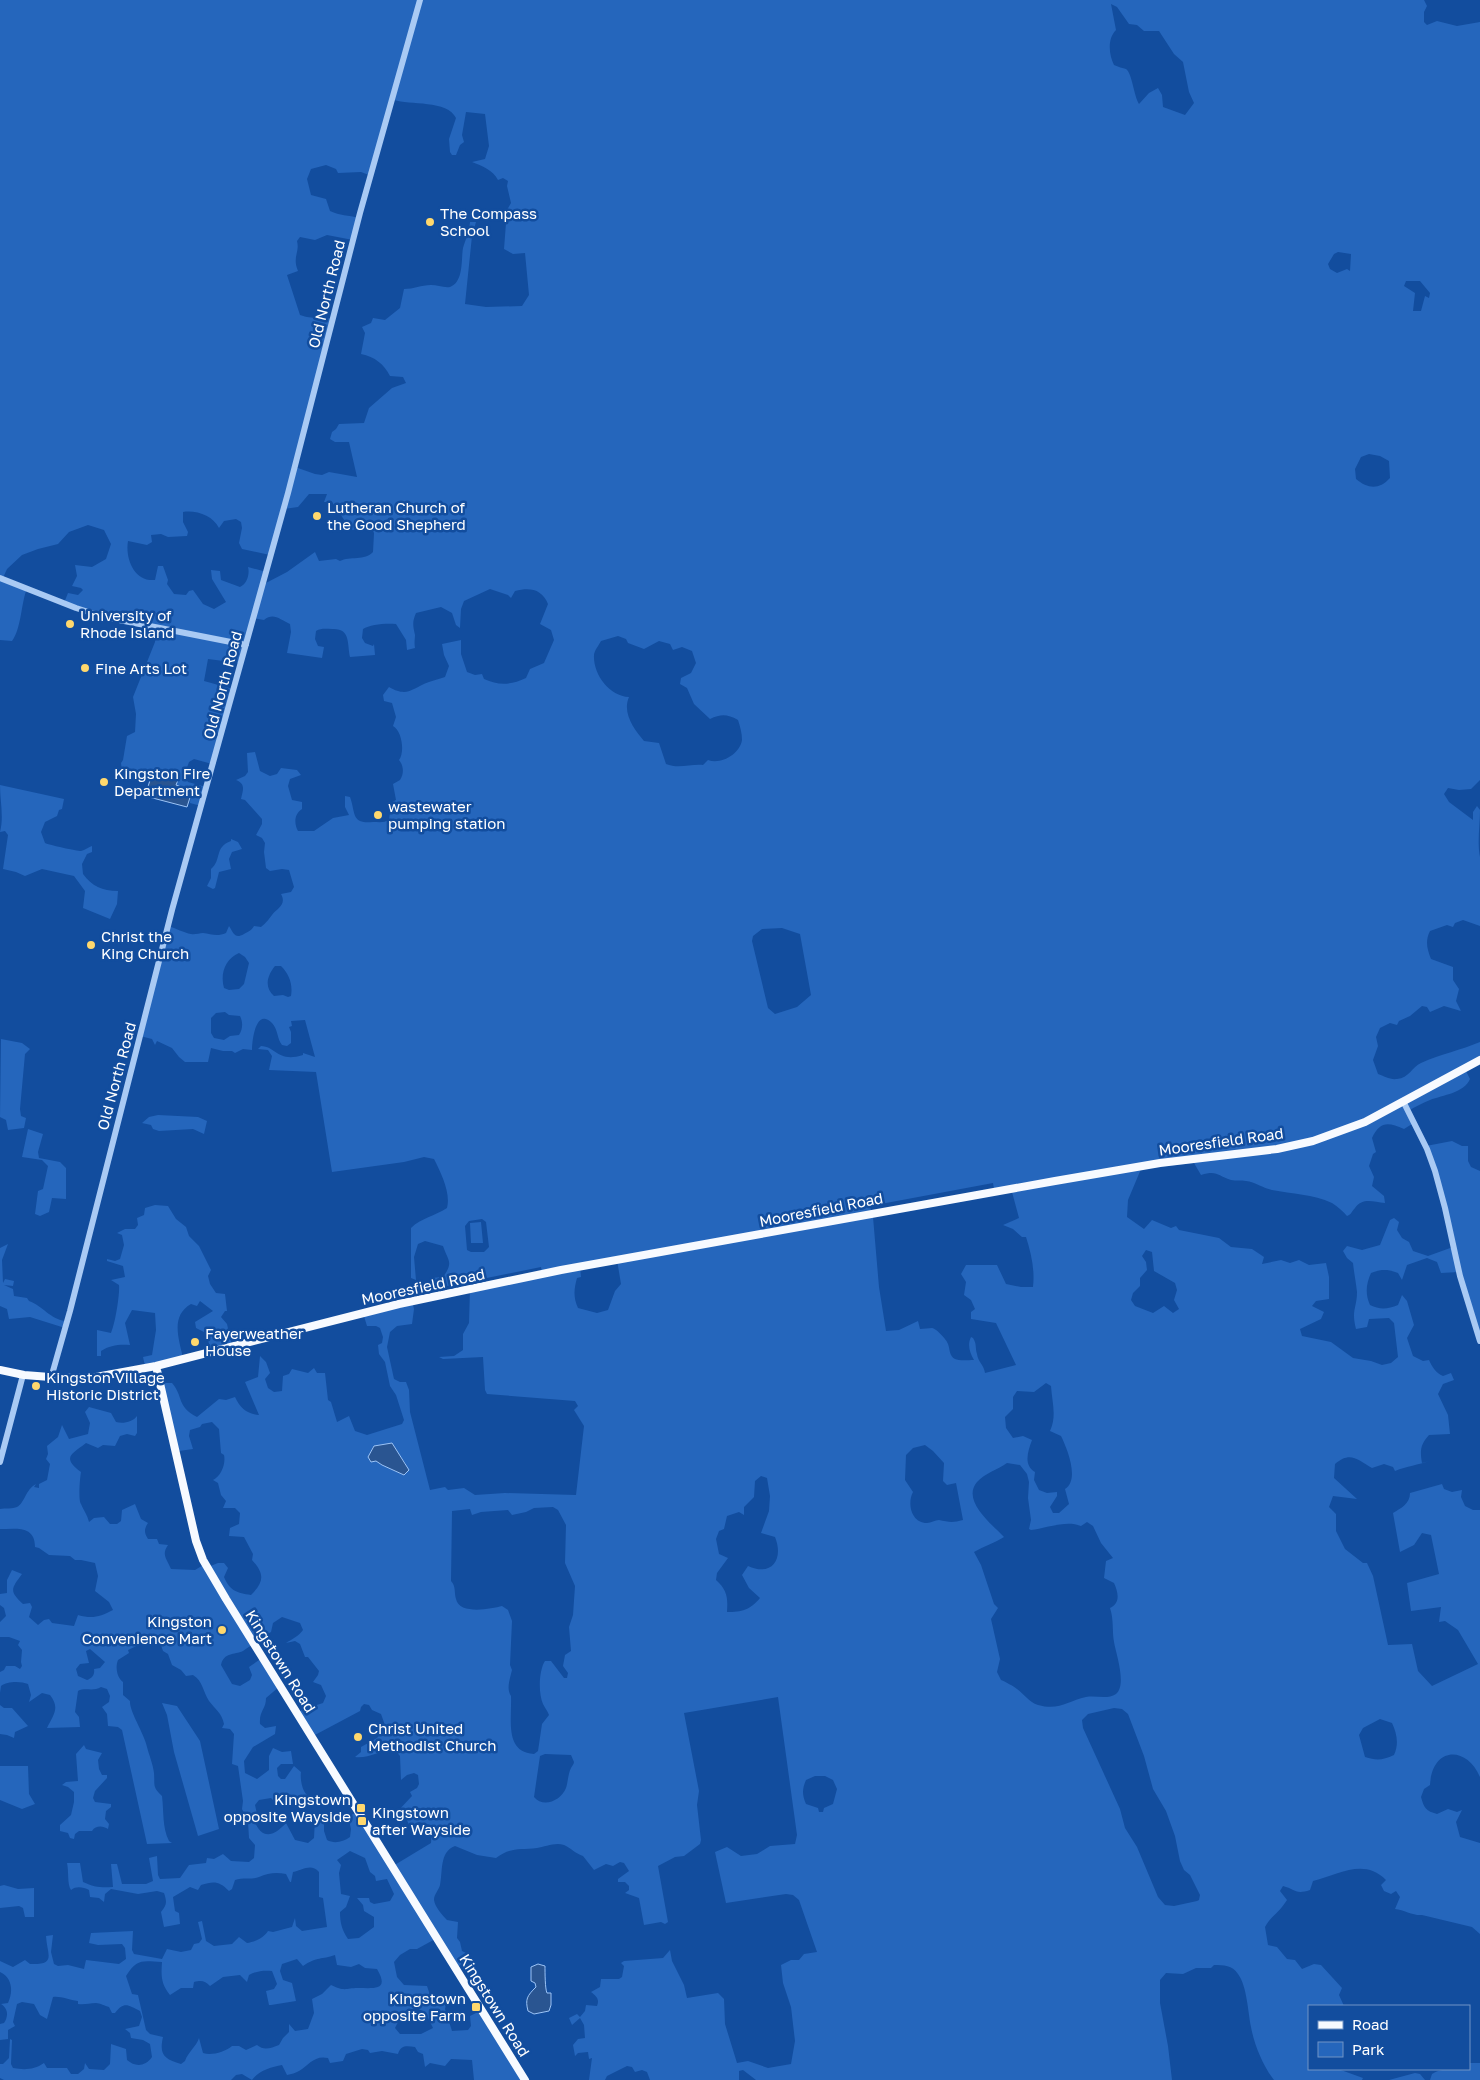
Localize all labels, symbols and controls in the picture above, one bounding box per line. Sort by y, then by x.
place label: The Compass School [440,204,537,239]
marker: The Compass School [424,216,436,228]
street label: Old North Road [304,238,348,350]
place label: Lutheran Church of the Good Shepherd [327,498,466,533]
marker: Lutheran Church of the Good Shepherd [311,510,323,522]
place label: University of Rhode Island [80,606,175,641]
marker: University of Rhode Island [64,618,76,630]
street label: Old North Road [199,629,245,741]
place label: Fine Arts Lot [95,659,187,677]
marker: Fine Arts Lot [79,662,91,674]
place label: Kingston Fire Department [114,764,210,799]
marker: Kingston Fire Department [98,776,110,788]
place label: wastewater pumping station [388,797,506,832]
marker: wastewater pumping station [372,809,384,821]
place label: Christ the King Church [101,927,189,962]
marker: Christ the King Church [85,939,97,951]
street label: Old North Road [93,1020,139,1132]
street label: Mooresfield Road [1157,1123,1285,1159]
street label: Mooresfield Road [758,1188,884,1230]
street label: Mooresfield Road [360,1264,486,1308]
place label: Fayerweather House [205,1324,304,1359]
marker: Fayerweather House [189,1336,201,1348]
place label: Kingston Village Historic District [46,1368,165,1403]
marker: Kingston Village Historic District [30,1380,42,1392]
street label: Kingstown Road [242,1606,320,1716]
place label: Kingston Convenience Mart [82,1612,212,1647]
marker: Kingston Convenience Mart [216,1624,228,1636]
place label: Christ United Methodist Church [368,1719,496,1754]
marker: Christ United Methodist Church [352,1731,364,1743]
place label: Kingstown opposite Wayside [224,1790,351,1825]
marker: Kingstown opposite Wayside [355,1802,367,1814]
place label: Kingstown after Wayside [372,1803,471,1838]
marker: Kingstown after Wayside [356,1815,368,1827]
street label: Kingstown Road [456,1950,534,2060]
place label: Kingstown opposite Farm [363,1989,466,2024]
marker: Kingstown opposite Farm [470,2001,482,2013]
legend [1308,2005,1470,2070]
text: Road [1352,2015,1389,2033]
text: Park [1352,2040,1385,2058]

